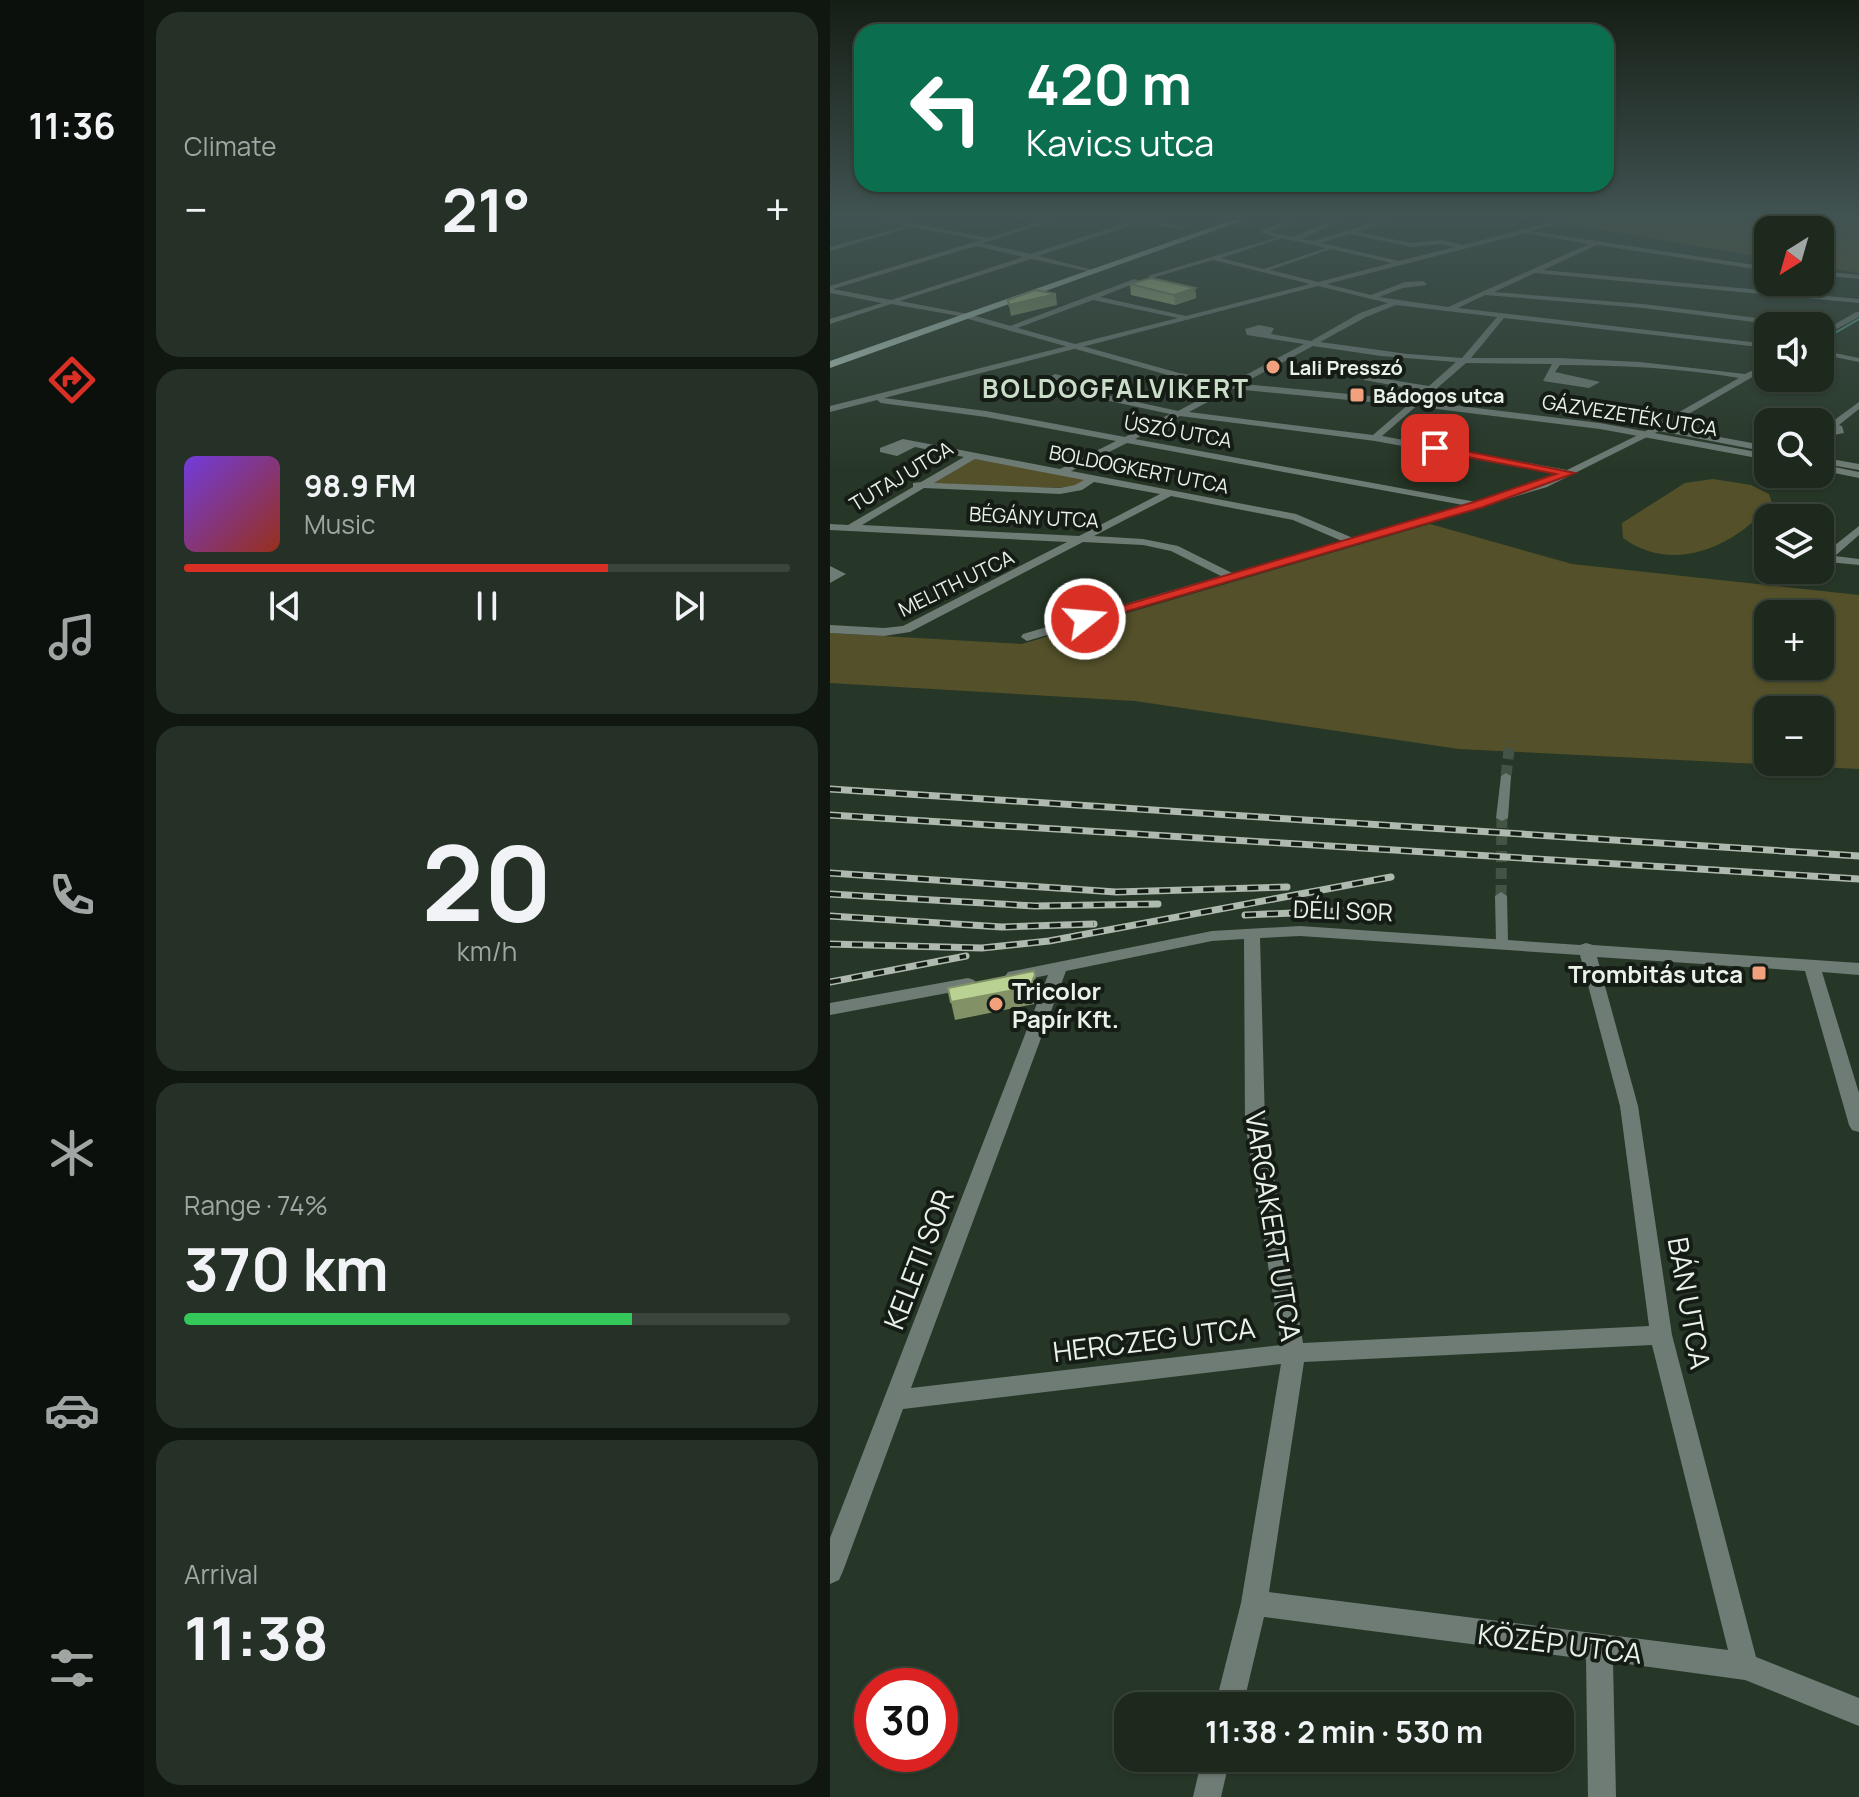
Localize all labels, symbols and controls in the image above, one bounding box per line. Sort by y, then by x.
text: 420 m [1026,45,1192,122]
icon: left [894,56,998,160]
text: 11:36 [28,101,116,150]
text: Kavics utca [1026,118,1214,167]
text: Climate [184,128,276,164]
text: 21° [442,168,531,250]
text: − [184,179,208,239]
text: + [765,179,790,239]
north arrow [1754,216,1834,296]
map controls [1754,216,1834,776]
button: sound [1754,312,1834,392]
icon: directions [44,352,100,408]
place label: Lali Presszó [1289,354,1403,381]
marker: Lali Presszó [1264,358,1282,376]
district label: BOLDOGFALVIKERT [982,370,1250,406]
place label: Bádogos utca [1373,382,1505,409]
marker: Bádogos utca [1348,386,1366,404]
street label: GÁZVEZETÉK UTCA [1540,388,1720,442]
street label: ÚSZÓ UTCA [1122,408,1234,454]
button: search [1754,408,1834,488]
pin [1401,414,1469,482]
icon: arrive [1413,426,1457,470]
street label: TUTAJ UTCA [844,434,958,517]
street label: BOLDOGKERT UTCA [1047,438,1232,500]
text: 98.9 FM [304,465,416,506]
street label: BÉGÁNY UTCA [968,500,1100,534]
button: layers [1754,504,1834,584]
text: Music [304,506,375,542]
street label: MELITH UTCA [894,543,1019,623]
position arrow [1043,577,1127,661]
icon: previous [263,584,307,628]
icon: pause [465,584,509,628]
icon: next [667,584,711,628]
button: + [1754,600,1834,680]
icon: music [44,609,100,665]
button: − [1754,696,1834,776]
text: 20 [422,810,552,952]
icon: phone [44,867,100,923]
street label: DÉLI SOR [1293,892,1393,928]
text: km/h [457,933,517,969]
place label: Trombitás utca [1568,957,1743,990]
marker: Trombitás utca [1750,964,1768,982]
place label: Tricolor Papír Kft. [1012,974,1119,1035]
marker: Tricolor Papír Kft. [987,995,1005,1013]
street label: VARGAKERT UTCA [1237,1108,1311,1344]
icon: climate [44,1125,100,1181]
street label: KELETI SOR [874,1184,962,1334]
text: Range · 74% [184,1187,328,1223]
text: 370 km [184,1227,389,1309]
street label: BÁN UTCA [1660,1234,1720,1372]
street label: HERCZEG UTCA [1051,1308,1258,1370]
icon: car [44,1382,100,1438]
text: Arrival [184,1556,258,1592]
text: 11:38 [184,1596,329,1678]
street label: KÖZÉP UTCA [1476,1614,1645,1672]
icon: filters [44,1640,100,1696]
speed limit sign: 30 [854,1668,958,1772]
text: 11:38 · 2 min · 530 m [1205,1711,1483,1752]

